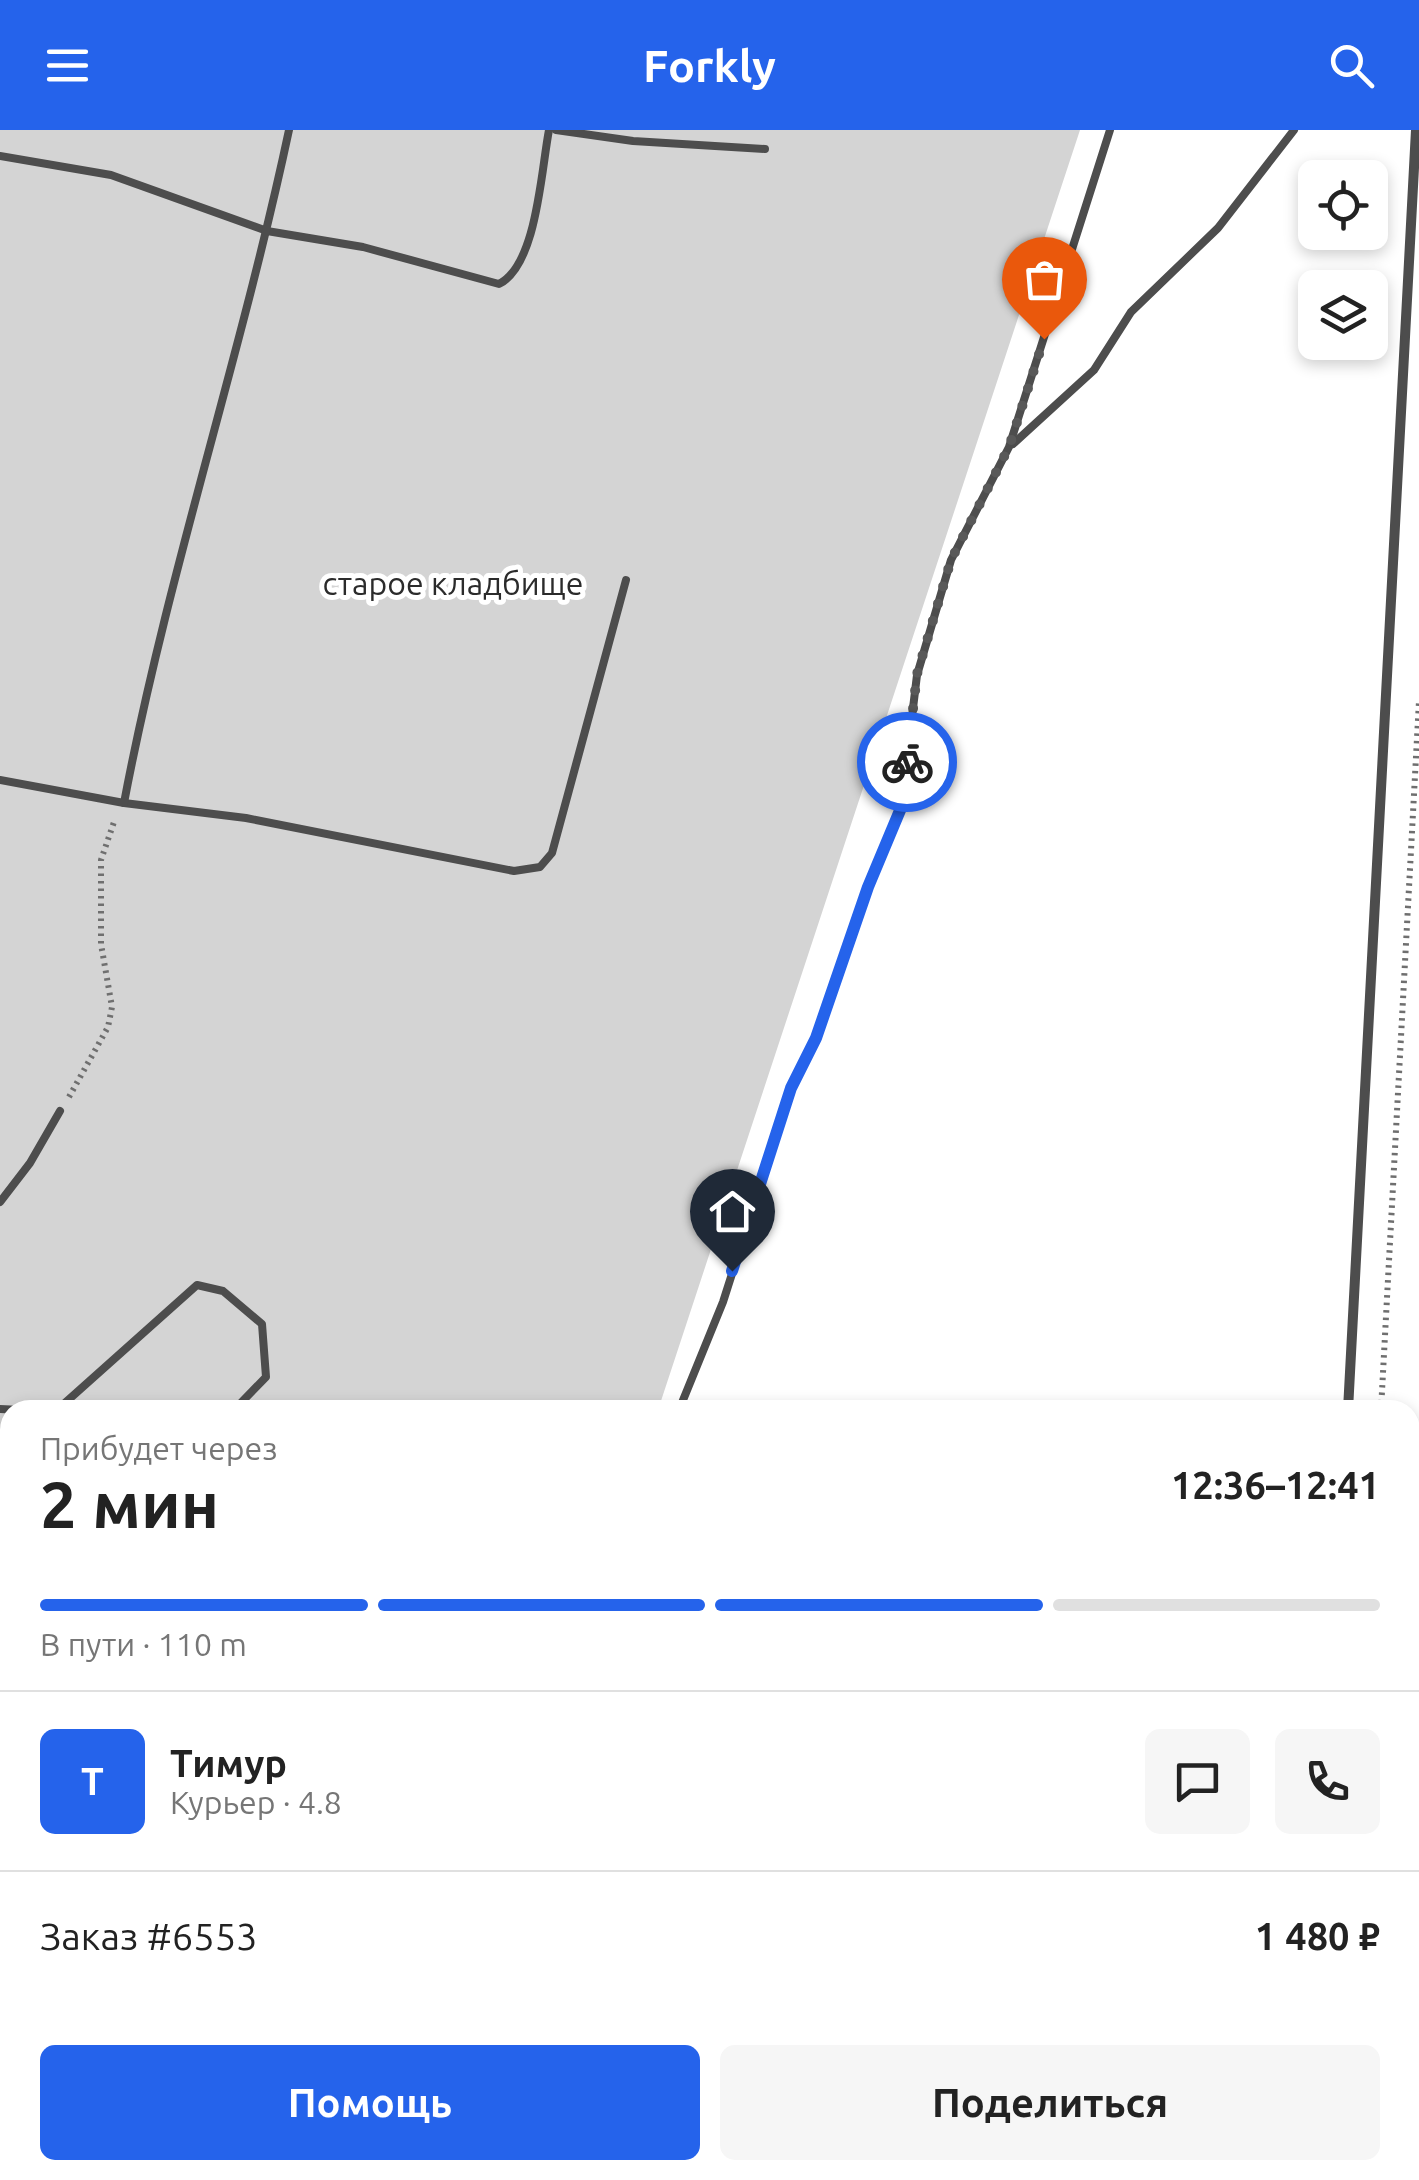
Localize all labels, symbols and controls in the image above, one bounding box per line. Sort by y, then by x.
icon: menu [40,38,95,93]
icon: search [1324,38,1379,93]
text: Forkly [643,40,776,91]
map controls [1298,160,1388,360]
button: locate [1298,160,1388,250]
pin [1002,237,1087,340]
icon: bag [1017,252,1072,307]
button: layers [1298,270,1388,360]
park label: старое кладбище [323,565,584,601]
courier [857,712,957,812]
icon: bike [880,735,935,790]
pin [690,1169,775,1272]
icon: home [705,1184,760,1239]
text: Прибудет через [40,1430,278,1466]
text: 12:36–12:41 [1171,1464,1380,1506]
text: 2 мин [40,1467,219,1540]
text: В пути · 110 m [40,1626,247,1662]
button: chat [1145,1729,1250,1834]
button: phone [1275,1729,1380,1834]
text: Тимур [170,1742,287,1784]
text: Т [81,1760,104,1802]
text: Курьер · 4.8 [170,1784,342,1820]
text: Заказ #6553 [40,1915,258,1957]
text: 1 480 ₽ [1255,1915,1380,1957]
button: Помощь [40,2045,700,2160]
button: Поделиться [720,2045,1380,2160]

